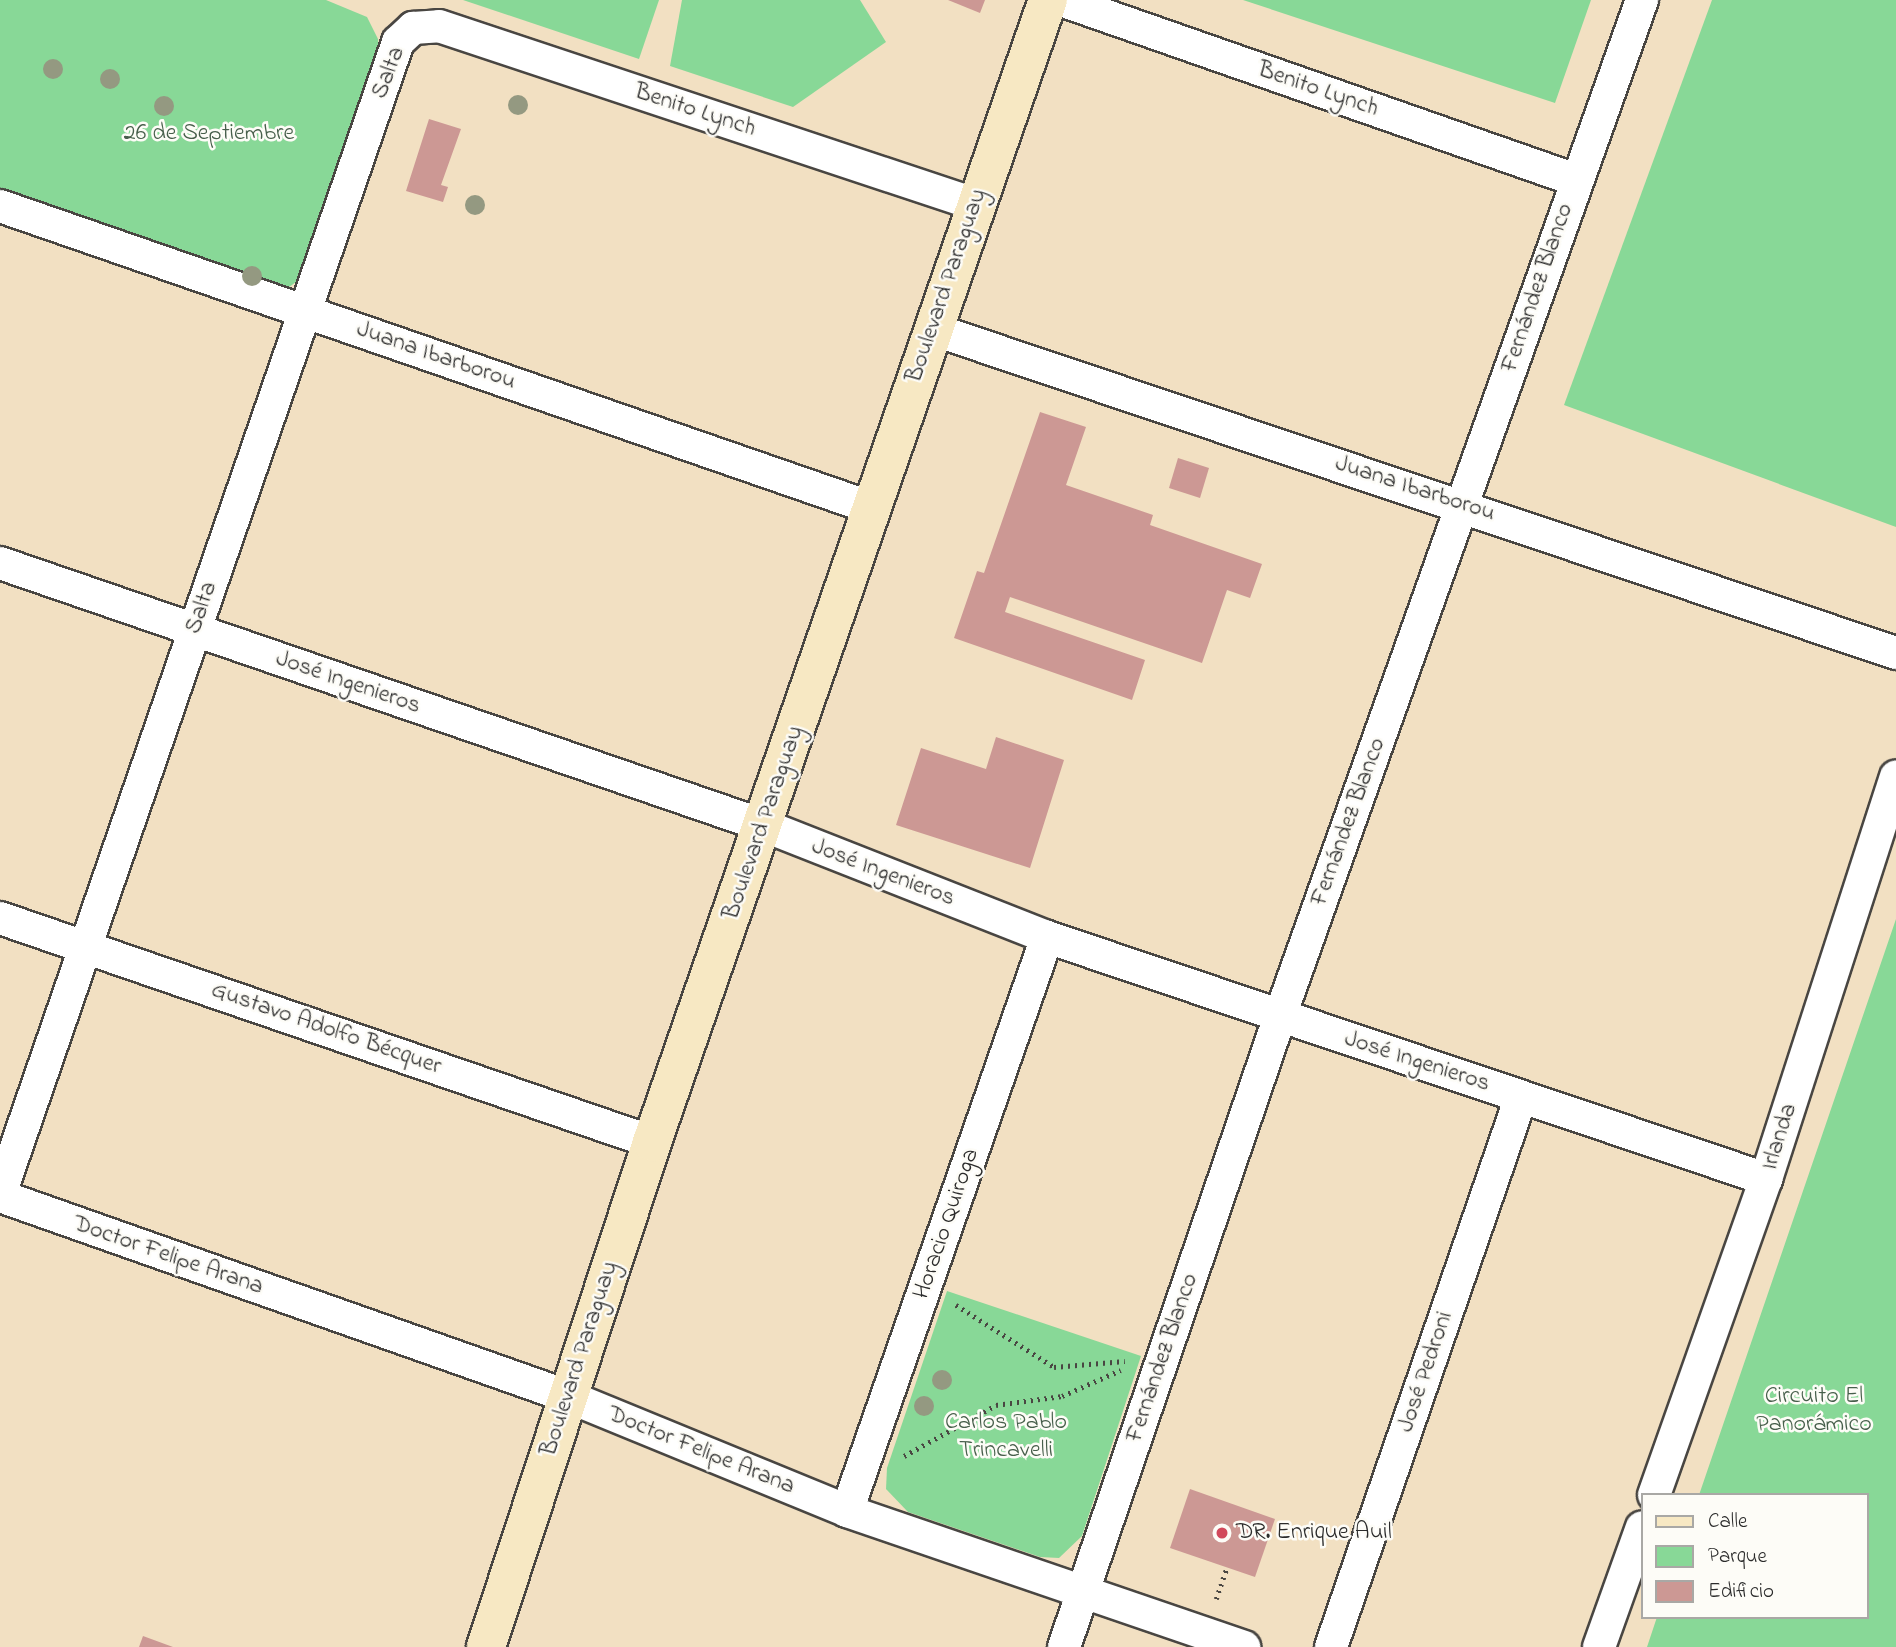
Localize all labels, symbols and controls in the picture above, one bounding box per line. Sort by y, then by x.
street label: Salta [366,43,412,103]
street label: Benito Lynch [1254,56,1382,124]
street label: Benito Lynch [631,78,759,144]
park label: 26 de Septiembre [124,120,294,148]
street label: Boulevard Paraguay [900,185,994,387]
street label: Fernández Blanco [1496,200,1580,376]
street label: Juana Ibarborou [353,315,519,397]
street label: Juana Ibarborou [1331,450,1499,528]
street label: Salta [180,578,224,638]
street label: José Ingenieros [272,645,424,721]
street label: Boulevard Paraguay [717,722,811,924]
street label: Fernández Blanco [1305,734,1393,910]
street label: José Ingenieros [807,832,959,914]
street label: Gustavo Adolfo Bécquer [207,976,445,1082]
street label: José Ingenieros [1341,1025,1493,1099]
street label: Irlanda [1756,1100,1804,1174]
street label: Horacio Quiroga [908,1145,986,1303]
street label: Doctor Felipe Arana [69,1210,267,1302]
street label: Boulevard Paraguay [535,1258,625,1460]
street label: Fernández Blanco [1121,1270,1205,1446]
street label: José Pedroni [1392,1308,1460,1436]
park label: Circuito El Panorámico [1756,1383,1872,1439]
street label: Doctor Felipe Arana [603,1400,799,1502]
park label: Carlos Pablo Trincavelli [945,1409,1067,1465]
legend [1640,1493,1868,1619]
text: Calle [1708,1507,1747,1537]
place label: DR. Enrique Auil [1236,1519,1392,1547]
marker: DR. Enrique Auil [1214,1525,1230,1541]
text: Parque [1708,1542,1767,1572]
text: Edificio [1708,1577,1774,1607]

